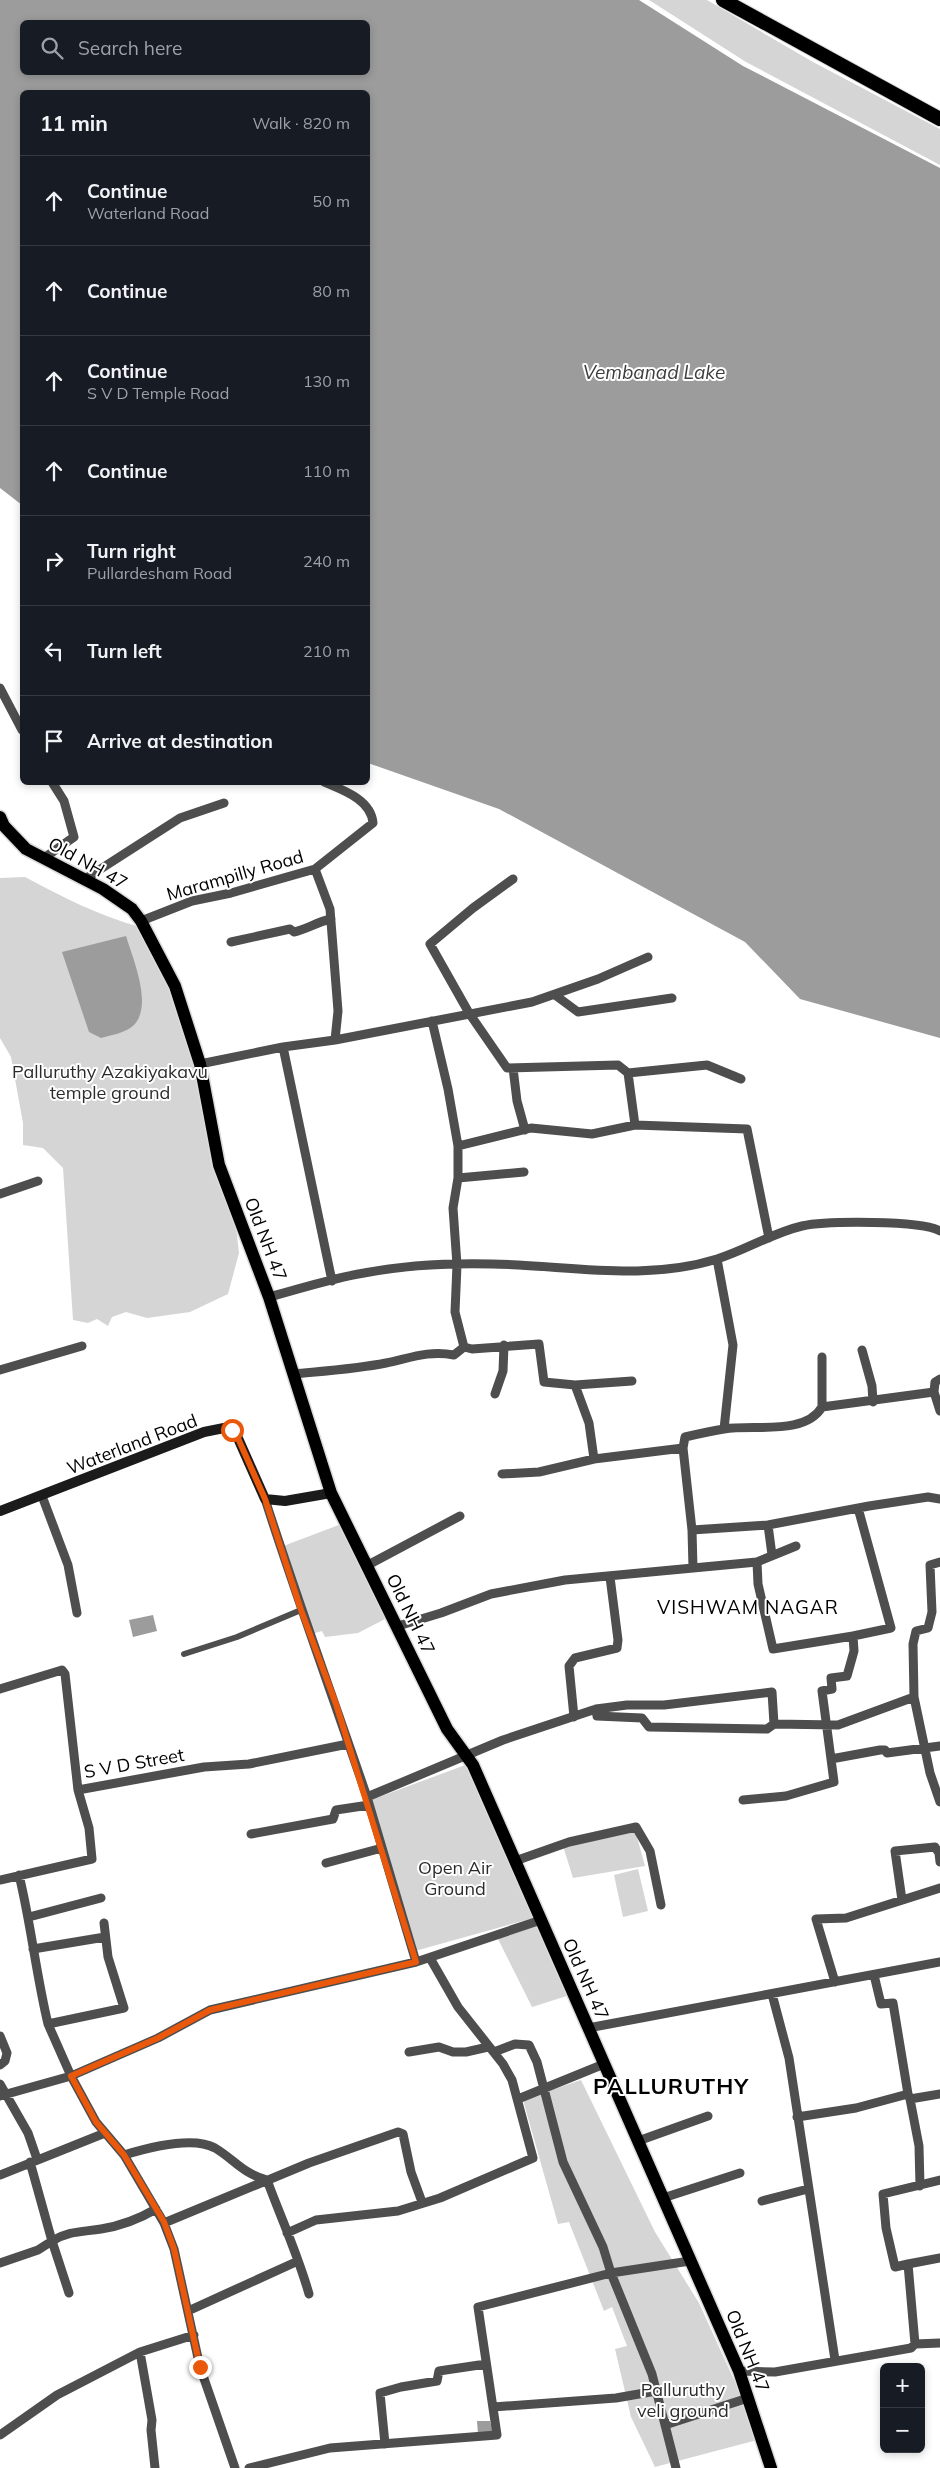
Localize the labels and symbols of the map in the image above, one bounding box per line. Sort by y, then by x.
water label: Vembanad Lake [583,360,725,384]
street label: Old NH 47 [44,832,132,894]
street label: Marampilly Road [164,844,306,906]
park label: Palluruthy Azakiyakavu temple ground [12,1060,208,1104]
street label: Old NH 47 [240,1194,292,1284]
street label: Waterland Road [64,1409,200,1479]
route start [221,1419,244,1442]
street label: Old NH 47 [382,1570,440,1658]
district label: VISHWAM NAGAR [657,1595,839,1619]
street label: S V D Street [82,1743,186,1783]
park label: Open Air Ground [418,1856,492,1900]
street label: Old NH 47 [558,1934,614,2024]
district label: PALLURUTHY [593,2072,749,2100]
street label: Old NH 47 [721,2306,775,2396]
route end [189,2356,212,2379]
park label: Palluruthy veli ground [637,2378,729,2422]

